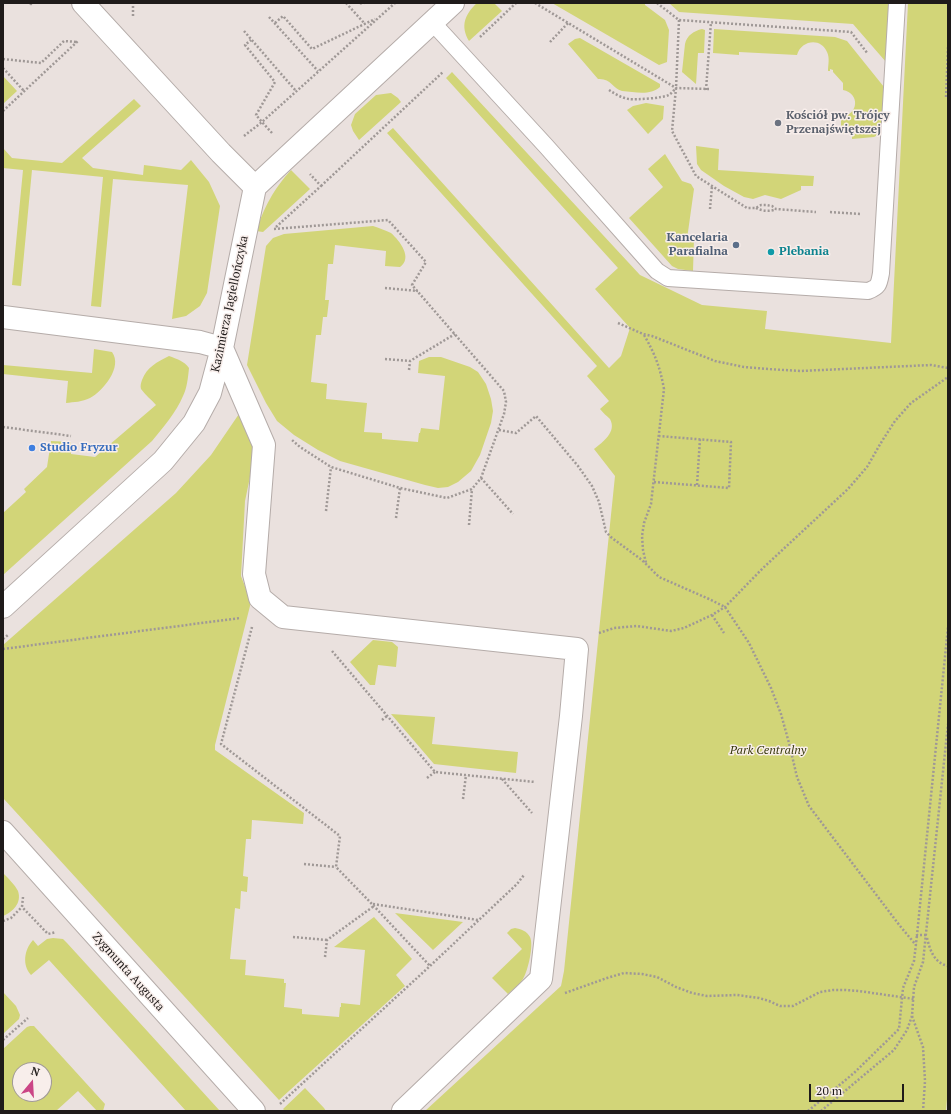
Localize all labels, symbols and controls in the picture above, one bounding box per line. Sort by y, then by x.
place label: Kościół pw. Trójcy Przenajświętszej [786,109,890,137]
marker: Kościół pw. Trójcy Przenajświętszej [773,118,783,128]
place label: Kancelaria Parafialna [666,231,728,259]
street label: Kazimierza Jagiellończyka [208,234,252,374]
marker: Kancelaria Parafialna [731,240,741,250]
place label: Plebania [779,245,829,259]
marker: Plebania [766,247,776,257]
place label: Studio Fryzur [40,441,118,455]
marker: Studio Fryzur [27,443,37,453]
park label: Park Centralny [730,744,806,758]
street label: Zygmunta Augusta [89,930,167,1014]
north arrow [12,1062,52,1102]
text: N [29,1064,42,1079]
scale bar [811,1076,906,1102]
text: 20 m [816,1083,842,1098]

